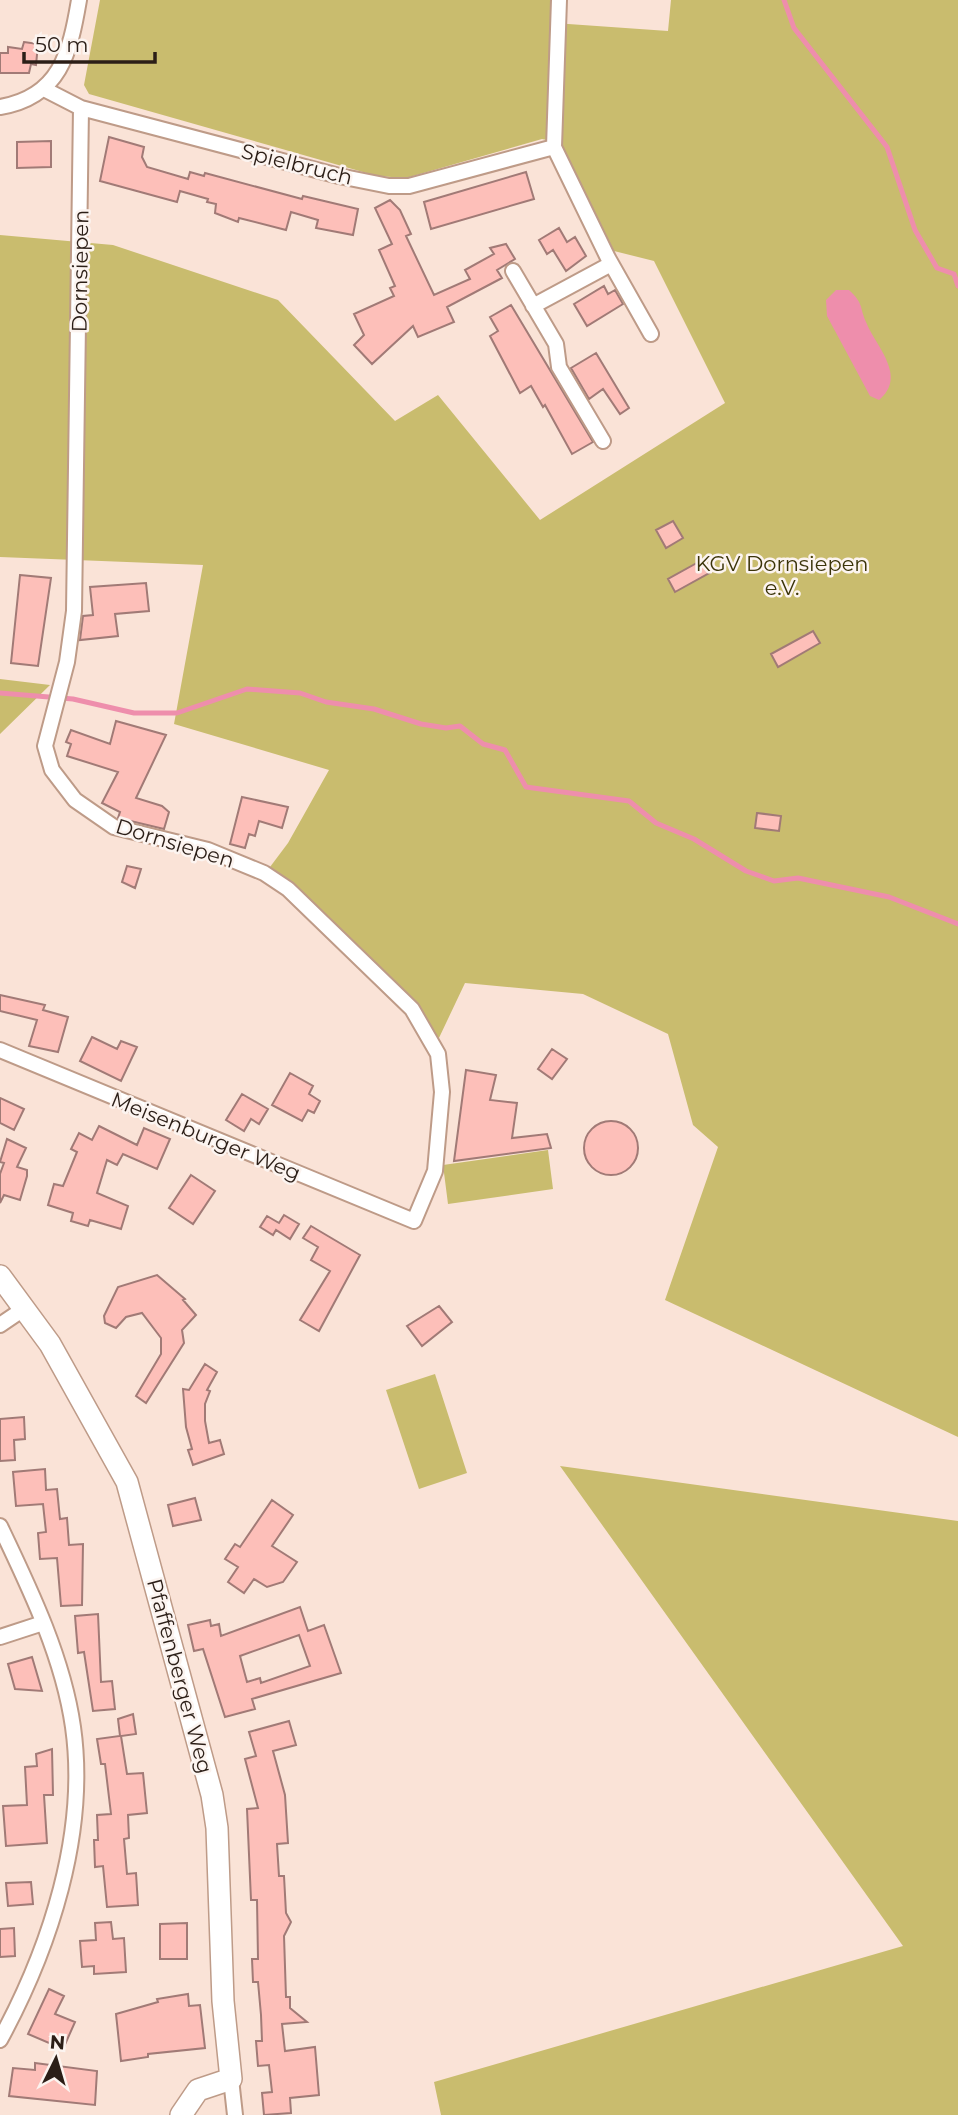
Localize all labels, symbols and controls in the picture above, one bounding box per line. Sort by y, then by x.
scale bar [24,21,156,65]
text: 50 m [35,32,89,57]
street label: Spielbruch [239,138,355,190]
street label: Dornsiepen [66,209,94,333]
park label: KGV Dornsiepen e.V. [695,551,869,600]
street label: Dornsiepen [113,813,237,873]
street label: Meisenburger Weg [108,1087,304,1185]
street label: Pfaffenberger Weg [142,1576,218,1776]
north arrow [21,2024,91,2094]
text: N [49,2030,66,2055]

